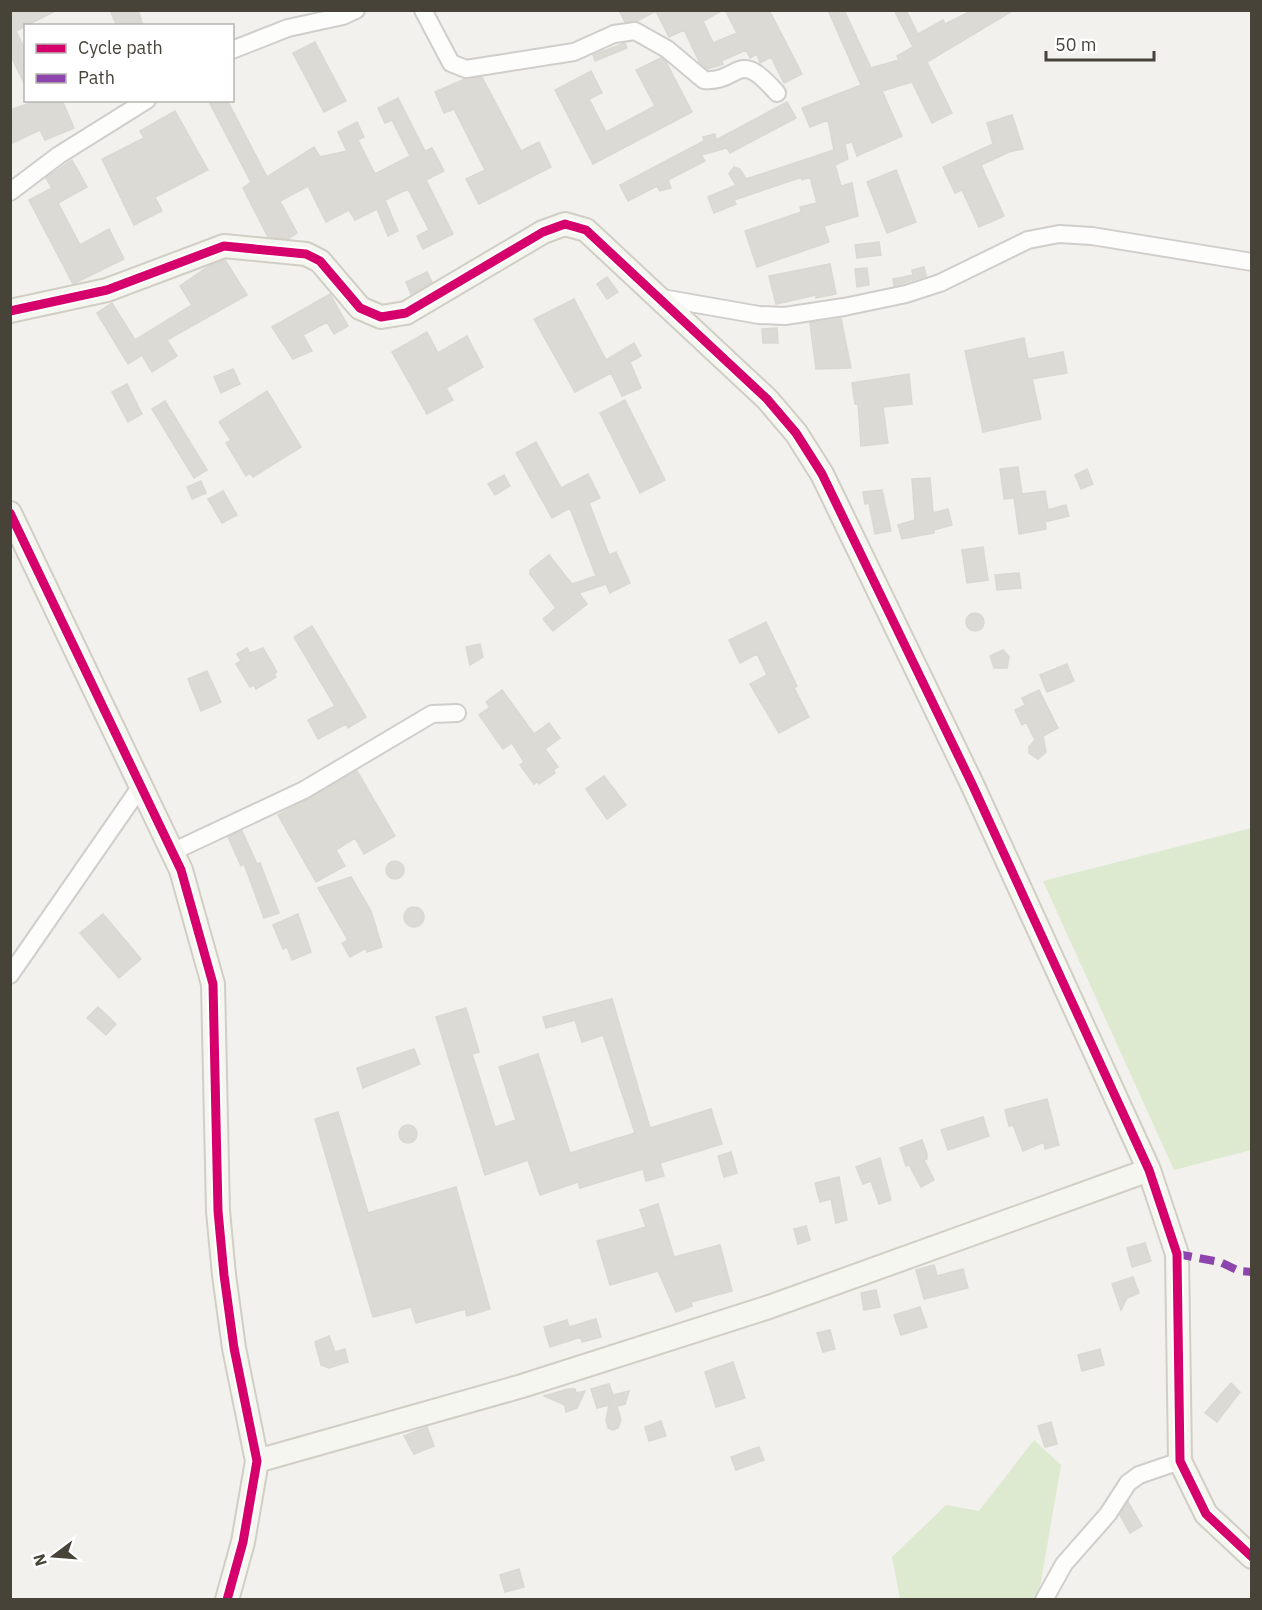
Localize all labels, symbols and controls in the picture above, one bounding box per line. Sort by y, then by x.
legend [24,24,234,102]
scale bar [1046,24,1154,62]
text: 50 m [1055,33,1097,56]
text: Cycle path [78,36,163,59]
text: Path [78,66,115,89]
north arrow [24,1526,84,1586]
text: N [28,1552,51,1568]

